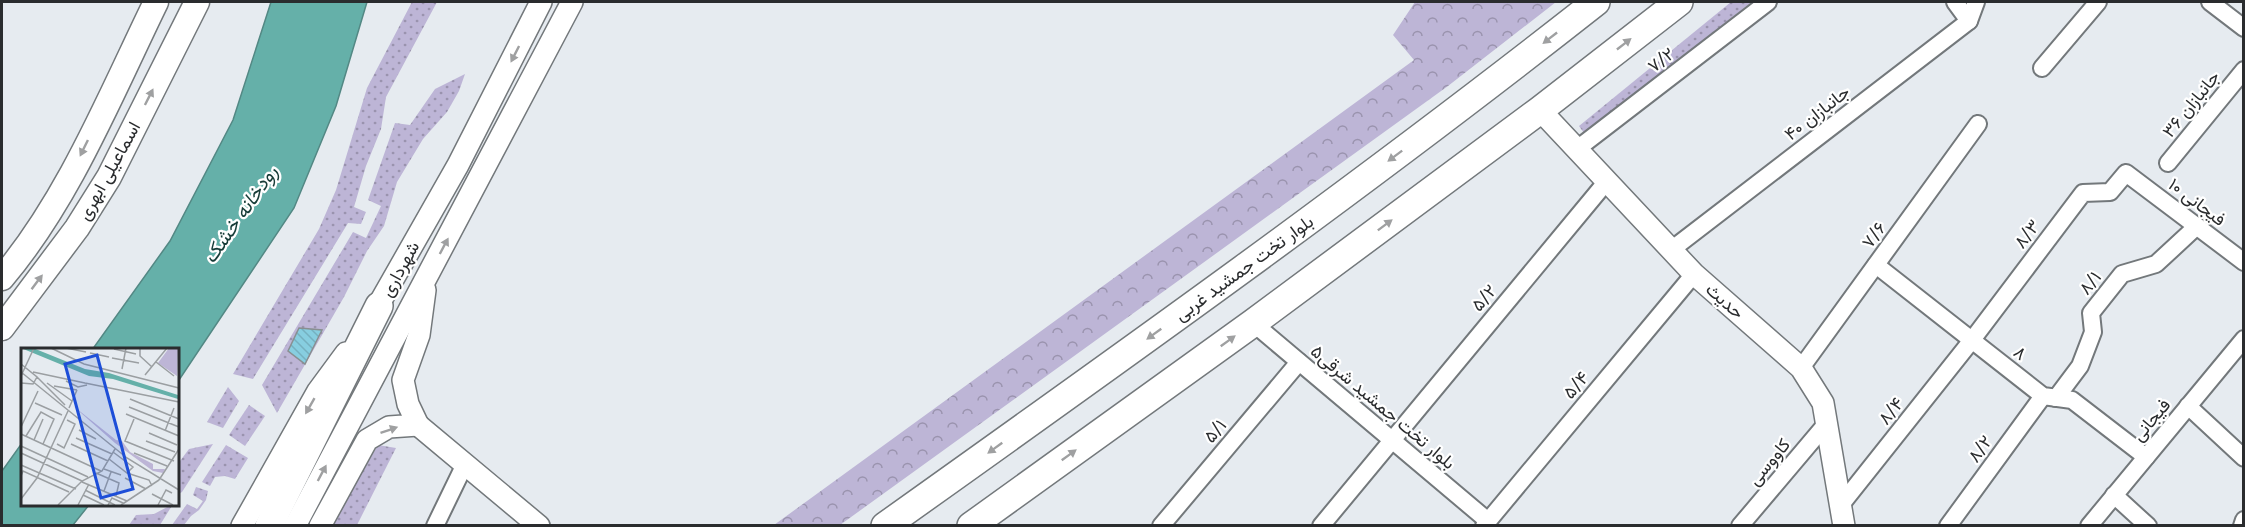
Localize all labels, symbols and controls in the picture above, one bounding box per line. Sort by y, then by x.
one-way arrow [1542,31,1558,44]
one-way arrow [1616,38,1632,51]
street label: ۷/۲ [1643,43,1679,77]
one-way arrow [510,45,519,62]
street label: ۳۶ جانبازان [2157,66,2225,142]
street label: ۴۰ جانبازان [1780,81,1854,145]
one-way arrow [144,89,153,106]
street label: اسماعیلی ابهری [73,118,145,224]
one-way arrow [80,140,89,157]
one-way arrow [1387,150,1403,162]
water label: رودخانه خشک [198,161,283,268]
street label: فیجانی ۱۰ [2164,173,2230,231]
street label: بلوار تخت جمشید غربی [1170,210,1318,326]
street label: ۸/۳ [2009,215,2045,253]
street label: ۷/۶ [1857,217,1891,253]
one-way arrow [1376,219,1392,231]
street label: شهرداری [376,237,424,301]
one-way arrow [438,237,448,255]
street label: ۸/۱ [2074,267,2106,299]
one-way arrow [31,274,43,290]
street label: حدیث [1701,278,1749,324]
street label: ۵/۲ [1467,280,1501,316]
one-way arrow [1146,328,1162,340]
one-way arrow [1219,335,1235,347]
street label: بلوار تخت جمشید شرقی۵ [1306,340,1460,474]
street label: ۸ [2009,341,2031,365]
inset map [21,348,178,506]
street label: ۵/۴ [1558,367,1594,403]
street label: ۸/۴ [1873,393,1909,429]
street label: فیجانی [2127,394,2175,446]
one-way arrow [305,398,315,415]
street label: ۵/۱ [1199,415,1231,447]
one-way arrow [380,425,398,434]
street label: ۸/۲ [1963,431,1997,467]
street label: کاووسی [1743,434,1795,490]
one-way arrow [988,441,1003,453]
one-way arrow [1062,449,1077,461]
one-way arrow [317,465,327,482]

